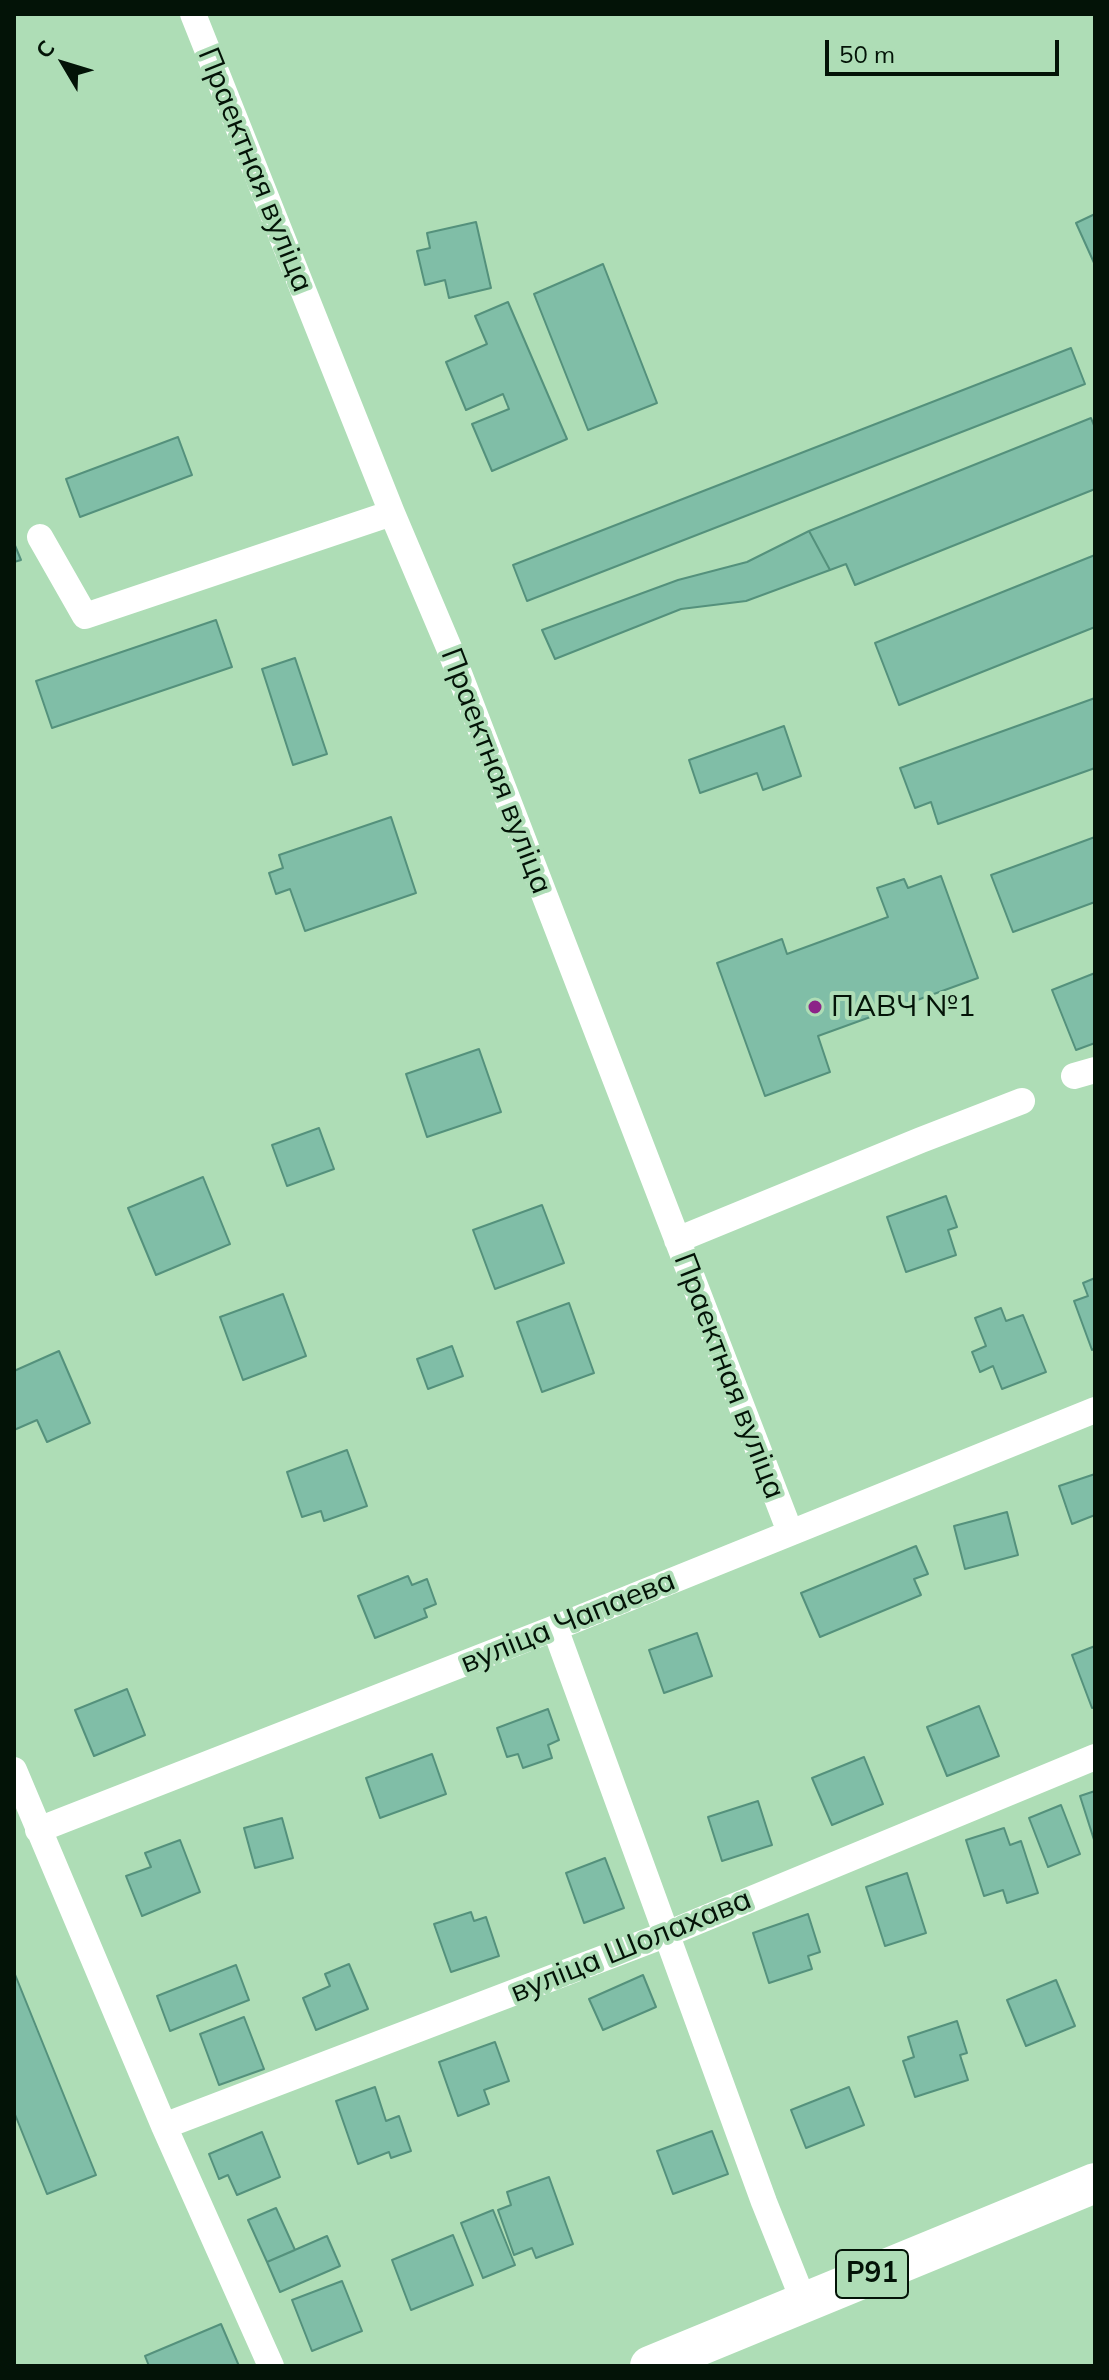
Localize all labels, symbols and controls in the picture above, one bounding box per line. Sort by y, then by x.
north arrow [24,24,104,104]
scale bar [829,24,1063,74]
text: С [29,35,61,64]
text: 50 m [839,39,895,69]
street label: Праектная вуліца [190,43,320,297]
street label: Праектная вуліца [433,643,559,899]
place label: ПАВЧ №1 [831,989,976,1025]
marker: ПАВЧ №1 [806,998,824,1016]
street label: Праектная вуліца [666,1248,792,1504]
street label: вуліца Чапаева [455,1563,681,1681]
street label: вуліца Шолахава [505,1881,757,2011]
road number: Р91 [836,2250,908,2298]

